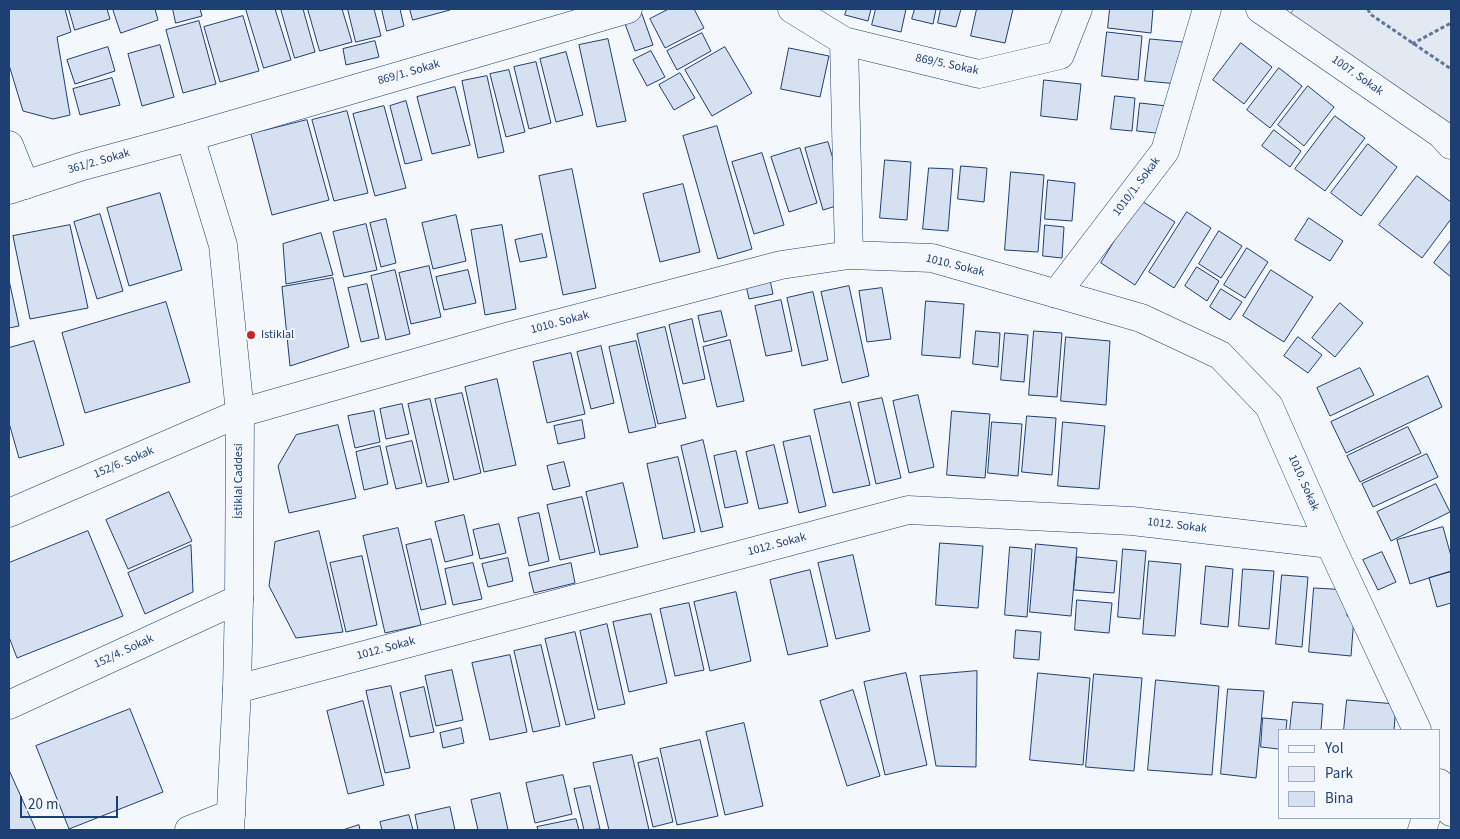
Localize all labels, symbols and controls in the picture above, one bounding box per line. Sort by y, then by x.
street label: 869/5. Sokak [914,51,980,79]
street label: 1007. Sokak [1328,53,1386,99]
street label: 869/1. Sokak [376,57,442,89]
street label: 361/2. Sokak [66,146,132,178]
street label: 1010/1. Sokak [1110,155,1164,219]
street label: 1010. Sokak [924,252,986,280]
street label: 1010. Sokak [529,308,591,338]
place label: Istiklal [261,328,294,342]
marker: Istiklal [245,329,257,341]
street label: İstiklal Caddesi [232,443,246,519]
street label: 152/6. Sokak [92,444,156,482]
street label: 1010. Sokak [1284,453,1322,513]
street label: 1012. Sokak [1146,515,1208,537]
street label: 1012. Sokak [746,530,808,560]
street label: 152/4. Sokak [92,632,156,672]
street label: 1012. Sokak [355,634,417,664]
legend [1278,729,1440,819]
text: Yol [1325,738,1343,759]
text: Park [1325,763,1353,784]
scale bar [22,786,120,818]
text: Bina [1325,788,1353,809]
text: 20 m [28,794,58,815]

